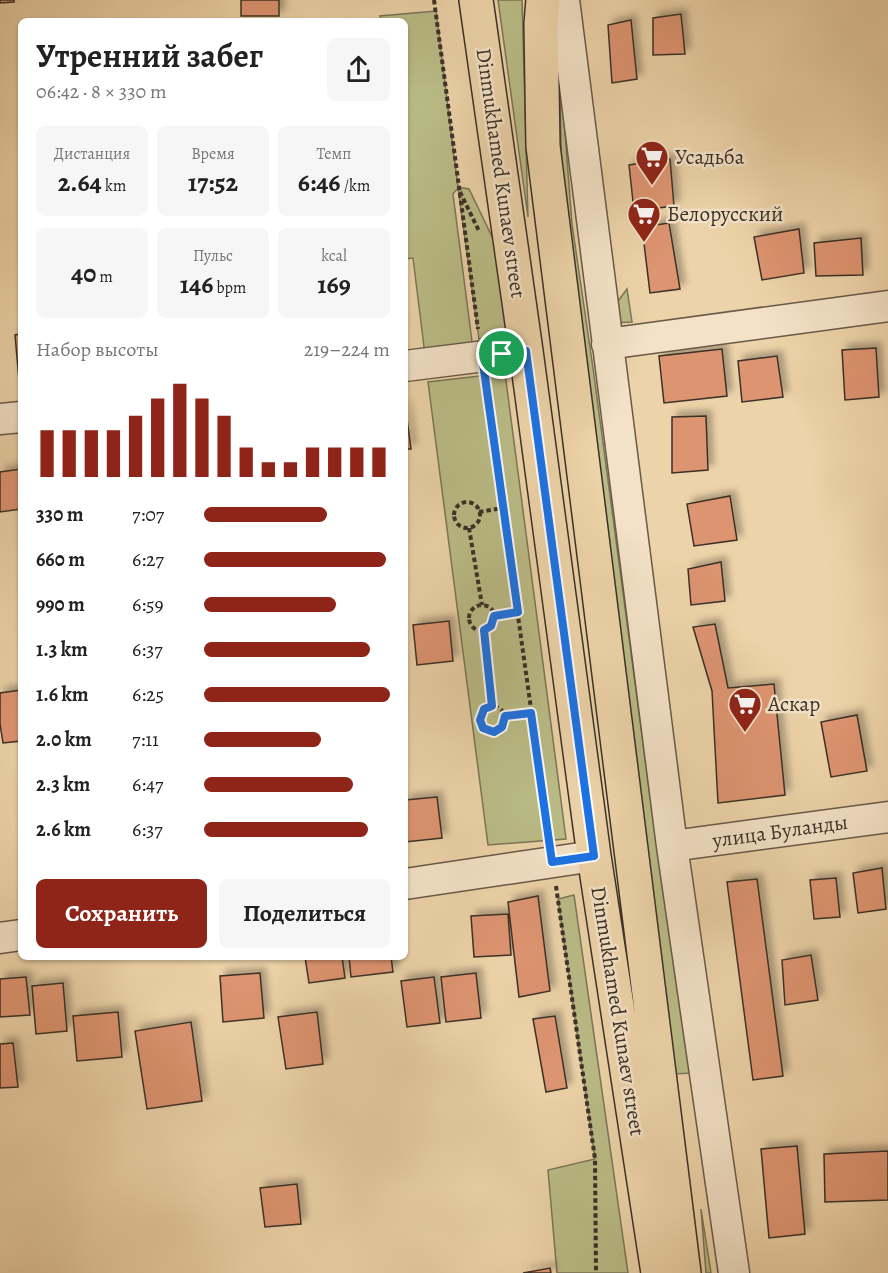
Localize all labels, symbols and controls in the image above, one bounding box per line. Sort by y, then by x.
text: Утренний забег [36,33,263,78]
button: share [327,38,390,101]
street label: Dinmukhamed Kunaev street [470,46,532,300]
text: 06:42 · 8 × 330 m [36,78,167,105]
supermarket icon: Усадьба [634,139,670,186]
text: Дистанция [54,143,130,165]
text: Время [191,143,235,165]
text: Темп [317,143,351,165]
place label: Усадьба [675,143,745,171]
text: 2.64 [58,165,102,200]
text: 17:52 [188,165,238,200]
text: 6:46 [298,165,341,200]
text: km [102,175,126,197]
text: /km [341,175,370,197]
supermarket icon: Белорусский [626,196,662,243]
place label: Белорусский [667,200,783,228]
text: Пульс [193,245,233,267]
text: kcal [321,245,347,267]
text: 40 [71,256,96,291]
text: m [96,266,113,288]
text: 146 [180,267,213,302]
text: 169 [317,267,351,302]
text: bpm [213,277,246,299]
pin [476,328,527,379]
text: Набор высоты [36,336,159,363]
text: 219–224 m [304,336,390,363]
icon: arrive [485,337,518,370]
text: 330 m [36,501,84,528]
text: 7:07 [132,501,164,528]
text: 660 m [36,546,85,573]
text: 6:27 [132,546,164,573]
text: 990 m [36,591,85,618]
text: 6:59 [132,591,164,618]
text: 1.3 km [36,636,88,663]
text: 6:37 [132,636,163,663]
text: 1.6 km [36,681,89,708]
text: 6:25 [132,681,164,708]
supermarket icon: Аскар [727,686,763,733]
place label: Аскар [767,690,820,718]
text: 2.0 km [36,726,92,753]
text: 7:11 [132,726,159,753]
text: 2.3 km [36,771,90,798]
text: 6:47 [132,771,163,798]
street label: улица Буланды [709,808,850,854]
text: 2.6 km [36,816,91,843]
text: 6:37 [132,816,163,843]
button: Сохранить [36,879,207,948]
button: Поделиться [219,879,390,948]
street label: Dinmukhamed Kunaev street [584,884,652,1138]

